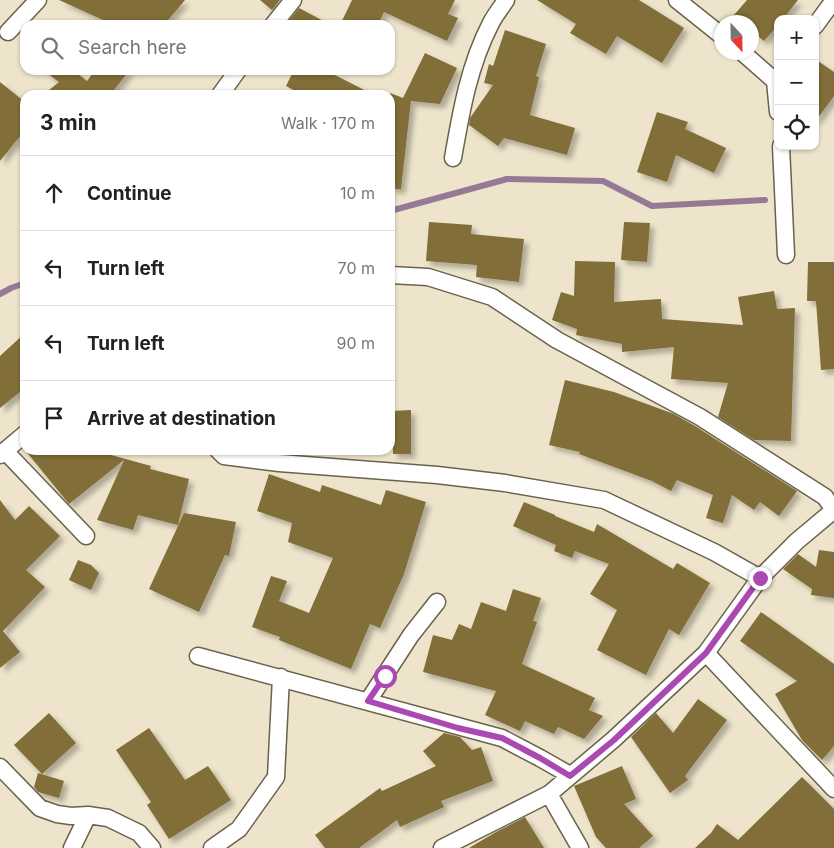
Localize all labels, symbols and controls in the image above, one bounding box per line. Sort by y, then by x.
north arrow [714,15,759,60]
map controls [774,15,819,150]
button: + [774,15,819,60]
search box [20,20,395,75]
icon: search [38,34,66,62]
text: Search here [78,36,187,59]
button: − [774,60,819,105]
button: locate [774,105,819,150]
text: 3 min [40,110,96,135]
text: Walk · 170 m [281,113,375,133]
icon: ahead [40,179,68,207]
text: Continue [87,182,172,205]
text: 10 m [340,183,375,203]
icon: left [40,254,68,282]
text: Turn left [87,257,165,280]
text: 70 m [338,258,375,278]
icon: left [40,329,68,357]
text: Turn left [87,332,165,355]
text: 90 m [336,333,375,353]
icon: arrive [40,404,68,432]
text: Arrive at destination [87,407,276,430]
route end [749,567,772,590]
route start [374,665,397,688]

